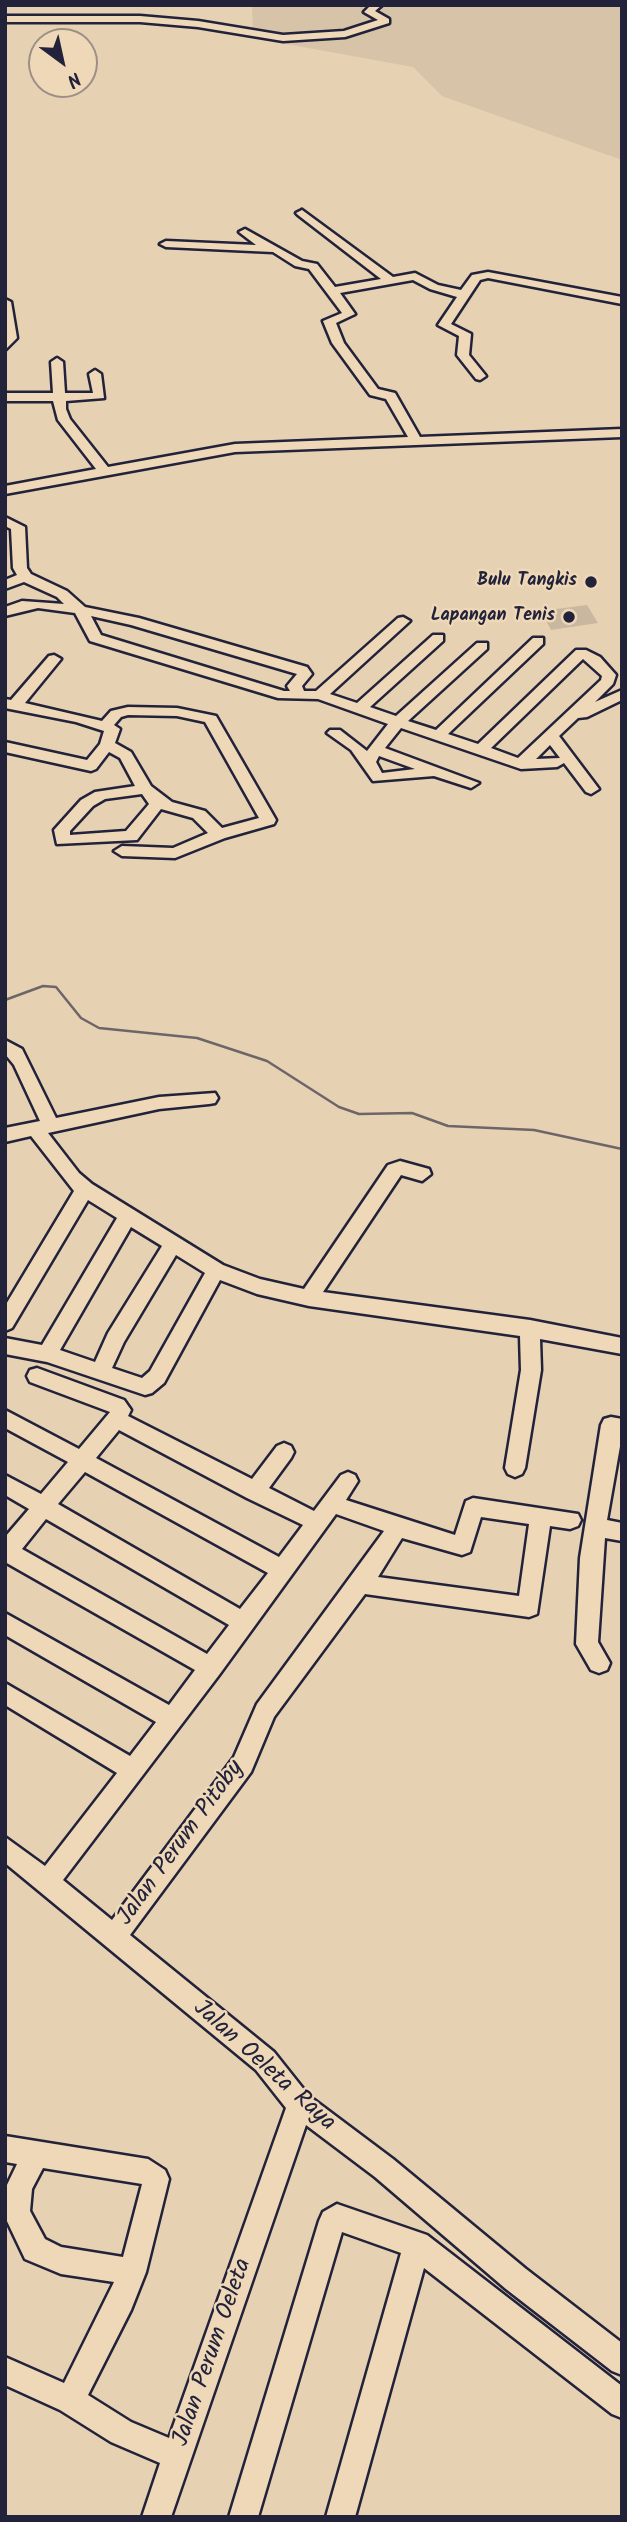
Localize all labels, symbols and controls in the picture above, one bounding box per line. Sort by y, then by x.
north arrow [28,28,98,98]
text: N [60,63,87,95]
place label: Bulu Tangkis [477,571,577,593]
marker: Bulu Tangkis [583,574,599,590]
place label: Lapangan Tenis [431,606,555,628]
marker: Lapangan Tenis [561,609,577,625]
street label: Jalan Perum Pitoby [112,1756,252,1932]
street label: Jalan Oeleta Raya [186,1995,340,2139]
street label: Jalan Perum Oeleta [168,2255,260,2451]

